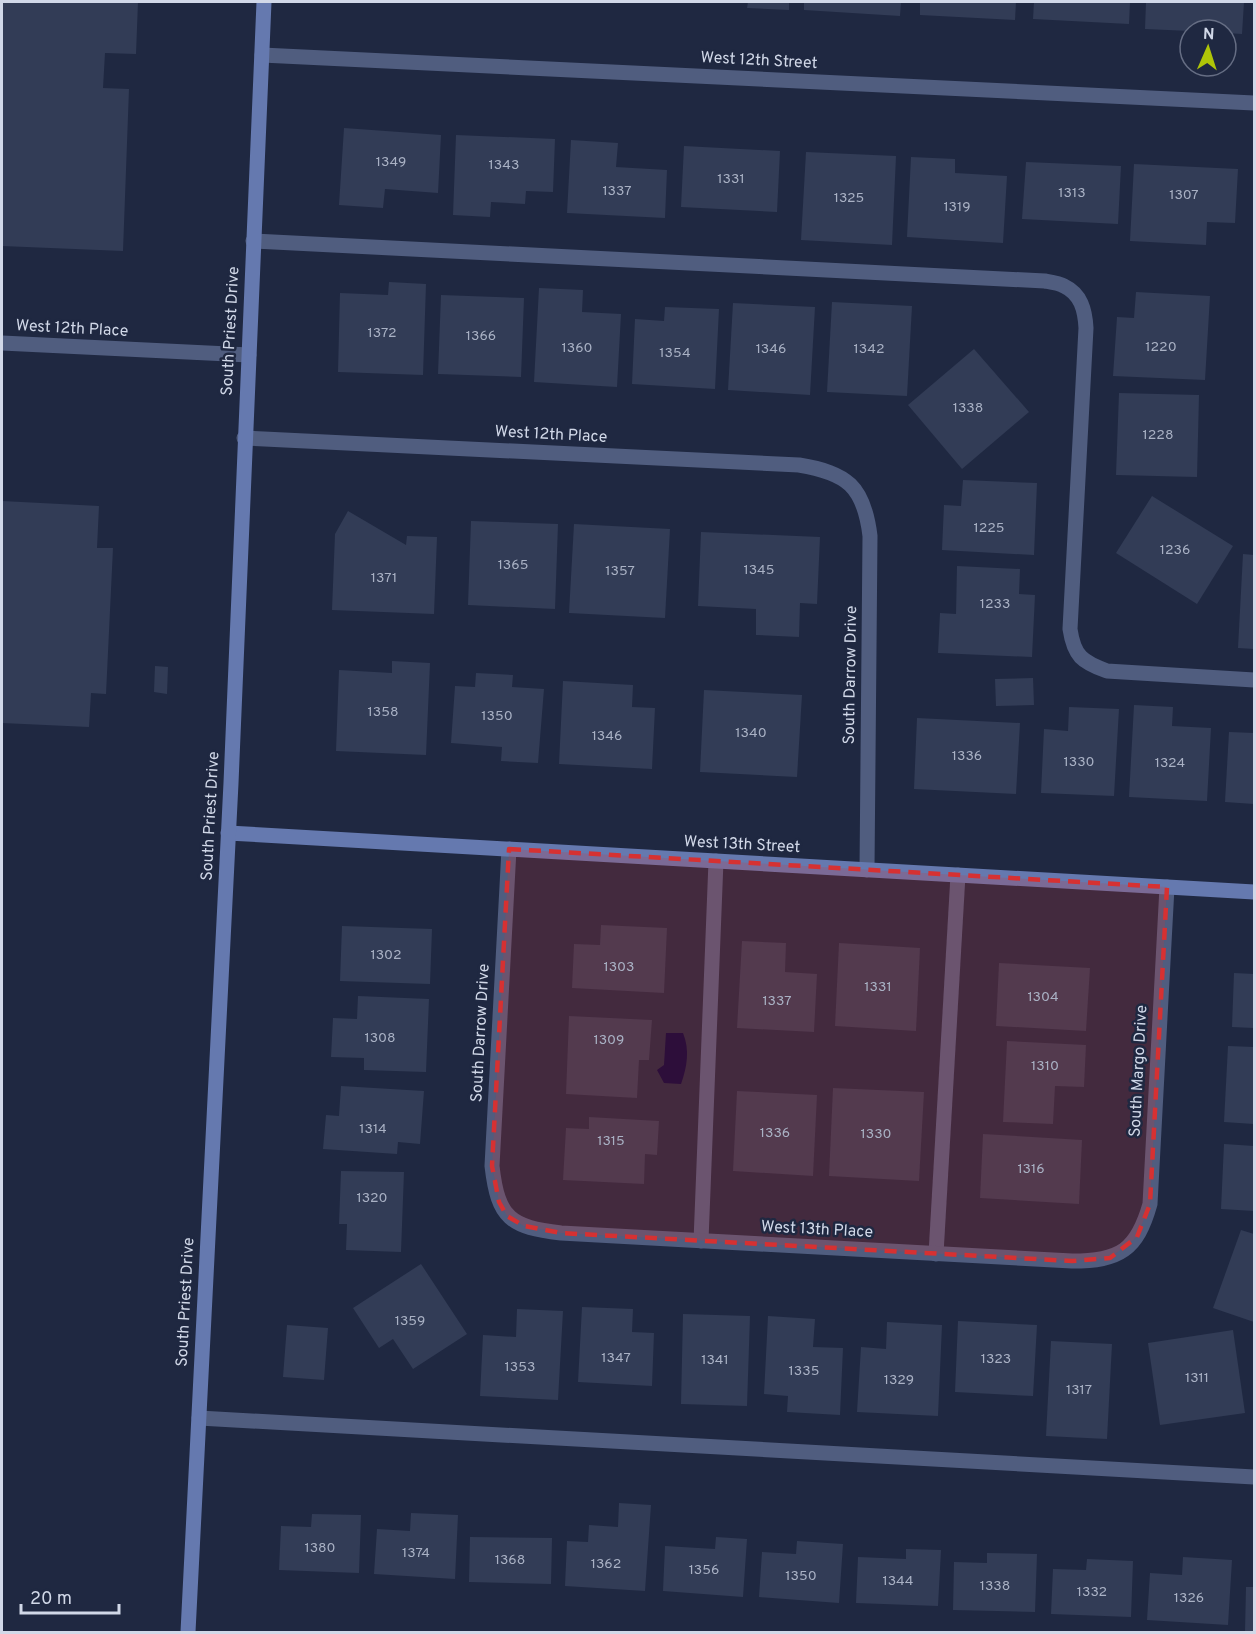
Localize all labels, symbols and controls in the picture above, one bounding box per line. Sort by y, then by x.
north arrow [1178,18,1238,78]
text: N [1202,25,1215,45]
street label: West 12th Street [700,48,818,74]
house number: 1349 [376,154,406,171]
house number: 1343 [489,157,519,174]
house number: 1331 [717,171,745,188]
house number: 1337 [602,183,632,200]
house number: 1313 [1058,185,1086,202]
house number: 1307 [1169,187,1199,204]
house number: 1325 [834,190,864,207]
house number: 1319 [943,199,971,216]
street label: South Priest Drive [218,266,244,396]
street label: West 12th Place [15,316,129,342]
house number: 1372 [367,325,397,342]
house number: 1366 [466,328,496,345]
house number: 1220 [1145,339,1177,356]
house number: 1360 [562,340,593,357]
house number: 1346 [756,341,786,358]
house number: 1342 [854,341,884,358]
house number: 1354 [659,345,691,362]
house number: 1338 [953,400,983,417]
street label: West 12th Place [494,422,608,448]
house number: 1228 [1143,427,1173,444]
house number: 1225 [973,520,1005,537]
house number: 1236 [1160,542,1190,559]
house number: 1365 [498,557,528,574]
house number: 1345 [743,562,775,579]
house number: 1357 [605,563,635,580]
house number: 1371 [371,570,397,587]
house number: 1233 [980,596,1010,613]
street label: South Darrow Drive [840,605,862,745]
house number: 1358 [368,704,398,721]
house number: 1350 [481,708,513,725]
house number: 1340 [735,725,767,742]
house number: 1346 [592,728,622,745]
house number: 1336 [952,748,982,765]
street label: South Priest Drive [198,751,224,881]
house number: 1330 [1064,754,1094,771]
house number: 1324 [1155,755,1185,772]
street label: West 13th Street [683,832,801,858]
house number: 1302 [370,947,402,964]
house number: 1303 [604,959,634,976]
street label: South Darrow Drive [467,963,495,1103]
house number: 1331 [864,979,892,996]
house number: 1304 [1027,989,1059,1006]
house number: 1337 [762,993,792,1010]
street label: South Margo Drive [1126,1005,1152,1137]
house number: 1308 [364,1030,396,1047]
house number: 1309 [594,1032,624,1049]
house number: 1310 [1031,1058,1059,1075]
house number: 1314 [359,1121,387,1138]
house number: 1336 [760,1125,790,1142]
house number: 1330 [861,1126,891,1143]
house number: 1315 [597,1133,625,1150]
house number: 1316 [1017,1161,1045,1178]
house number: 1320 [357,1190,387,1207]
street label: West 13th Place [760,1217,874,1243]
street label: South Priest Drive [173,1237,199,1367]
house number: 1359 [395,1313,425,1330]
house number: 1347 [601,1350,631,1367]
house number: 1323 [981,1351,1011,1368]
house number: 1341 [701,1352,729,1369]
house number: 1353 [505,1359,535,1376]
house number: 1335 [789,1363,819,1380]
house number: 1311 [1185,1370,1209,1387]
house number: 1329 [884,1372,914,1389]
house number: 1317 [1066,1382,1092,1399]
house number: 1380 [304,1540,336,1557]
house number: 1374 [402,1545,430,1562]
house number: 1368 [495,1552,525,1569]
house number: 1362 [591,1556,621,1573]
house number: 1356 [689,1562,719,1579]
house number: 1350 [785,1568,817,1585]
house number: 1344 [882,1573,914,1590]
scale bar [21,1577,118,1615]
house number: 1338 [980,1578,1010,1595]
house number: 1332 [1077,1584,1107,1601]
text: 20 m [30,1588,72,1611]
house number: 1326 [1174,1590,1204,1607]

